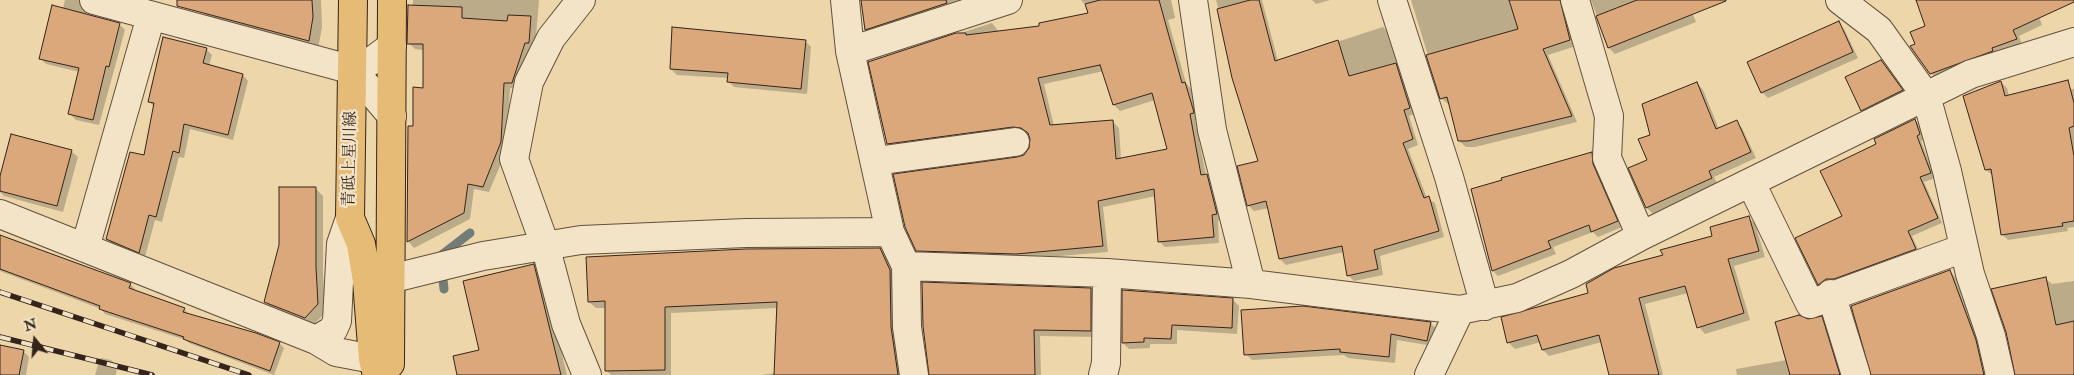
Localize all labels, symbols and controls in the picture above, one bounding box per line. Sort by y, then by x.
street label: 青砥上星川線 [341,111,361,207]
north arrow [10,315,60,365]
text: N [22,315,39,335]

